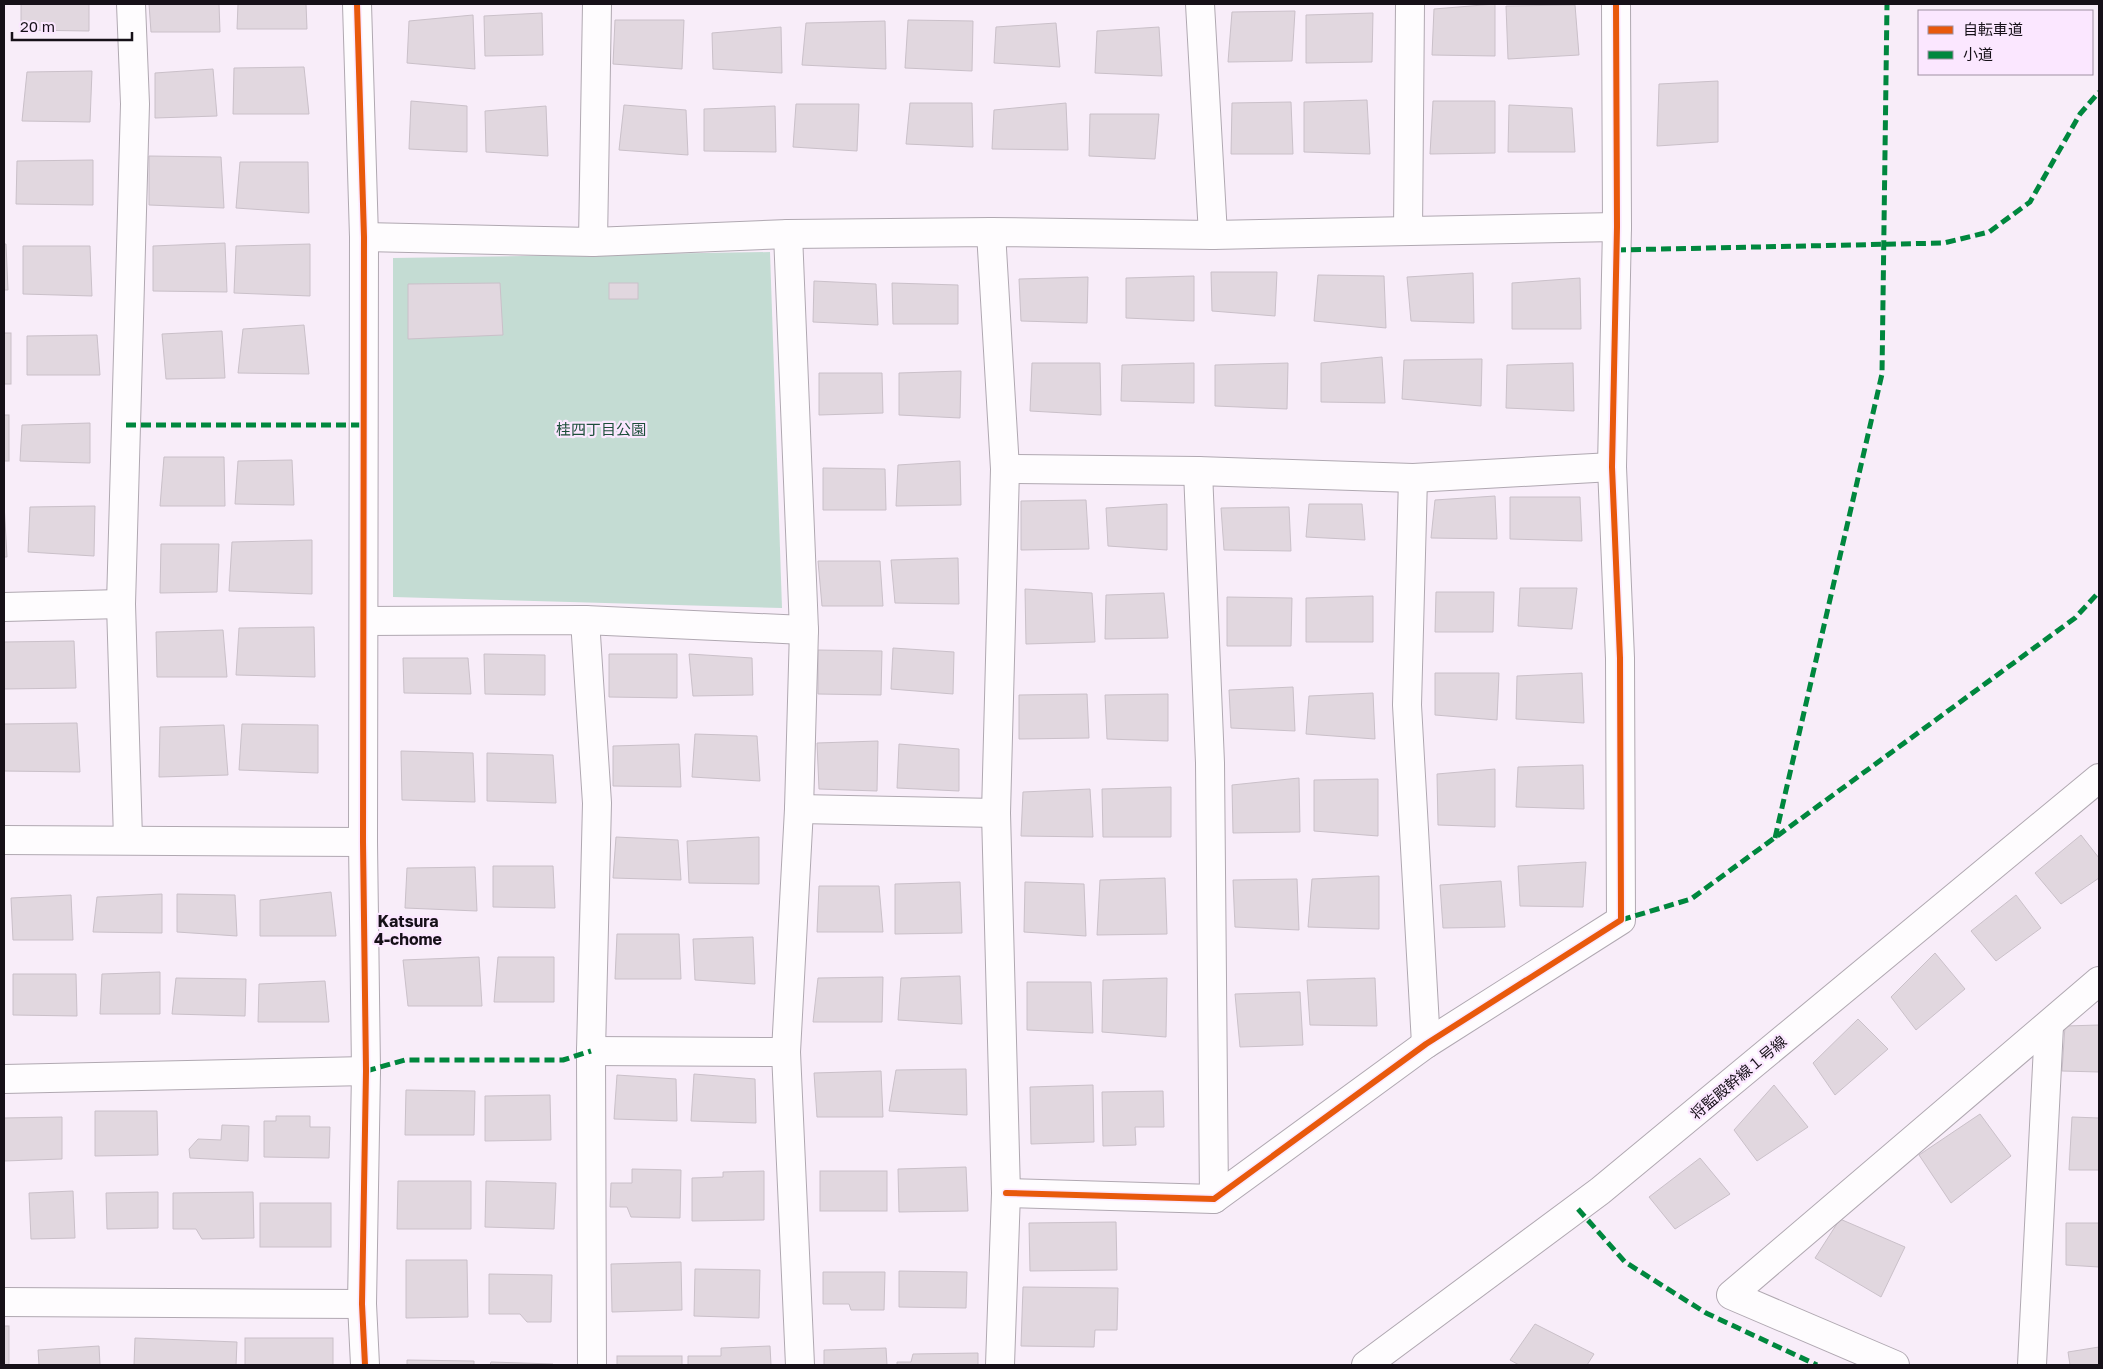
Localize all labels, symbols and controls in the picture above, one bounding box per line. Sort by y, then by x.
scale bar [12,10,132,42]
legend [1918,10,2093,75]
text: 20 m [20,17,55,35]
text: 自転車道 [1963,20,2023,38]
text: 小道 [1963,45,1993,63]
park label: 桂四丁目公園 [556,420,646,438]
district label: Katsura 4-chome [374,911,442,949]
street label: 将監殿幹線１号線 [1686,1032,1790,1122]

